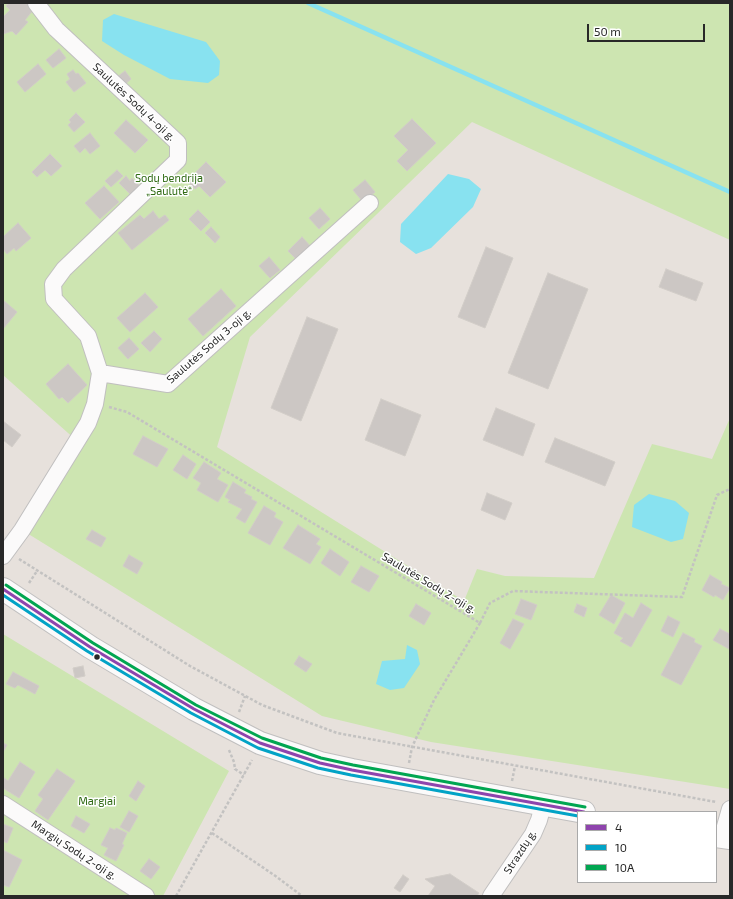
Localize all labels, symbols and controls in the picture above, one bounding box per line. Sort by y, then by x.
scale bar [589,16,707,42]
text: 50 m [594,24,621,38]
street label: Saulutės Sodų 4-oji g. [90,60,178,144]
park label: Sodų bendrija „Saulutė“ [135,171,203,197]
street label: Saulutės Sodų 3-oji g. [164,306,254,386]
street label: Saulutės Sodų 2-oji g. [380,550,478,616]
unlabelled marker [92,652,102,662]
park label: Margiai [78,794,116,808]
legend [577,811,717,883]
street label: Margių Sodų 2-oji g. [29,817,119,883]
text: 4 [615,820,622,834]
street label: Strazdų g. [501,827,539,877]
text: 10 [615,840,627,854]
text: 10A [615,860,634,874]

